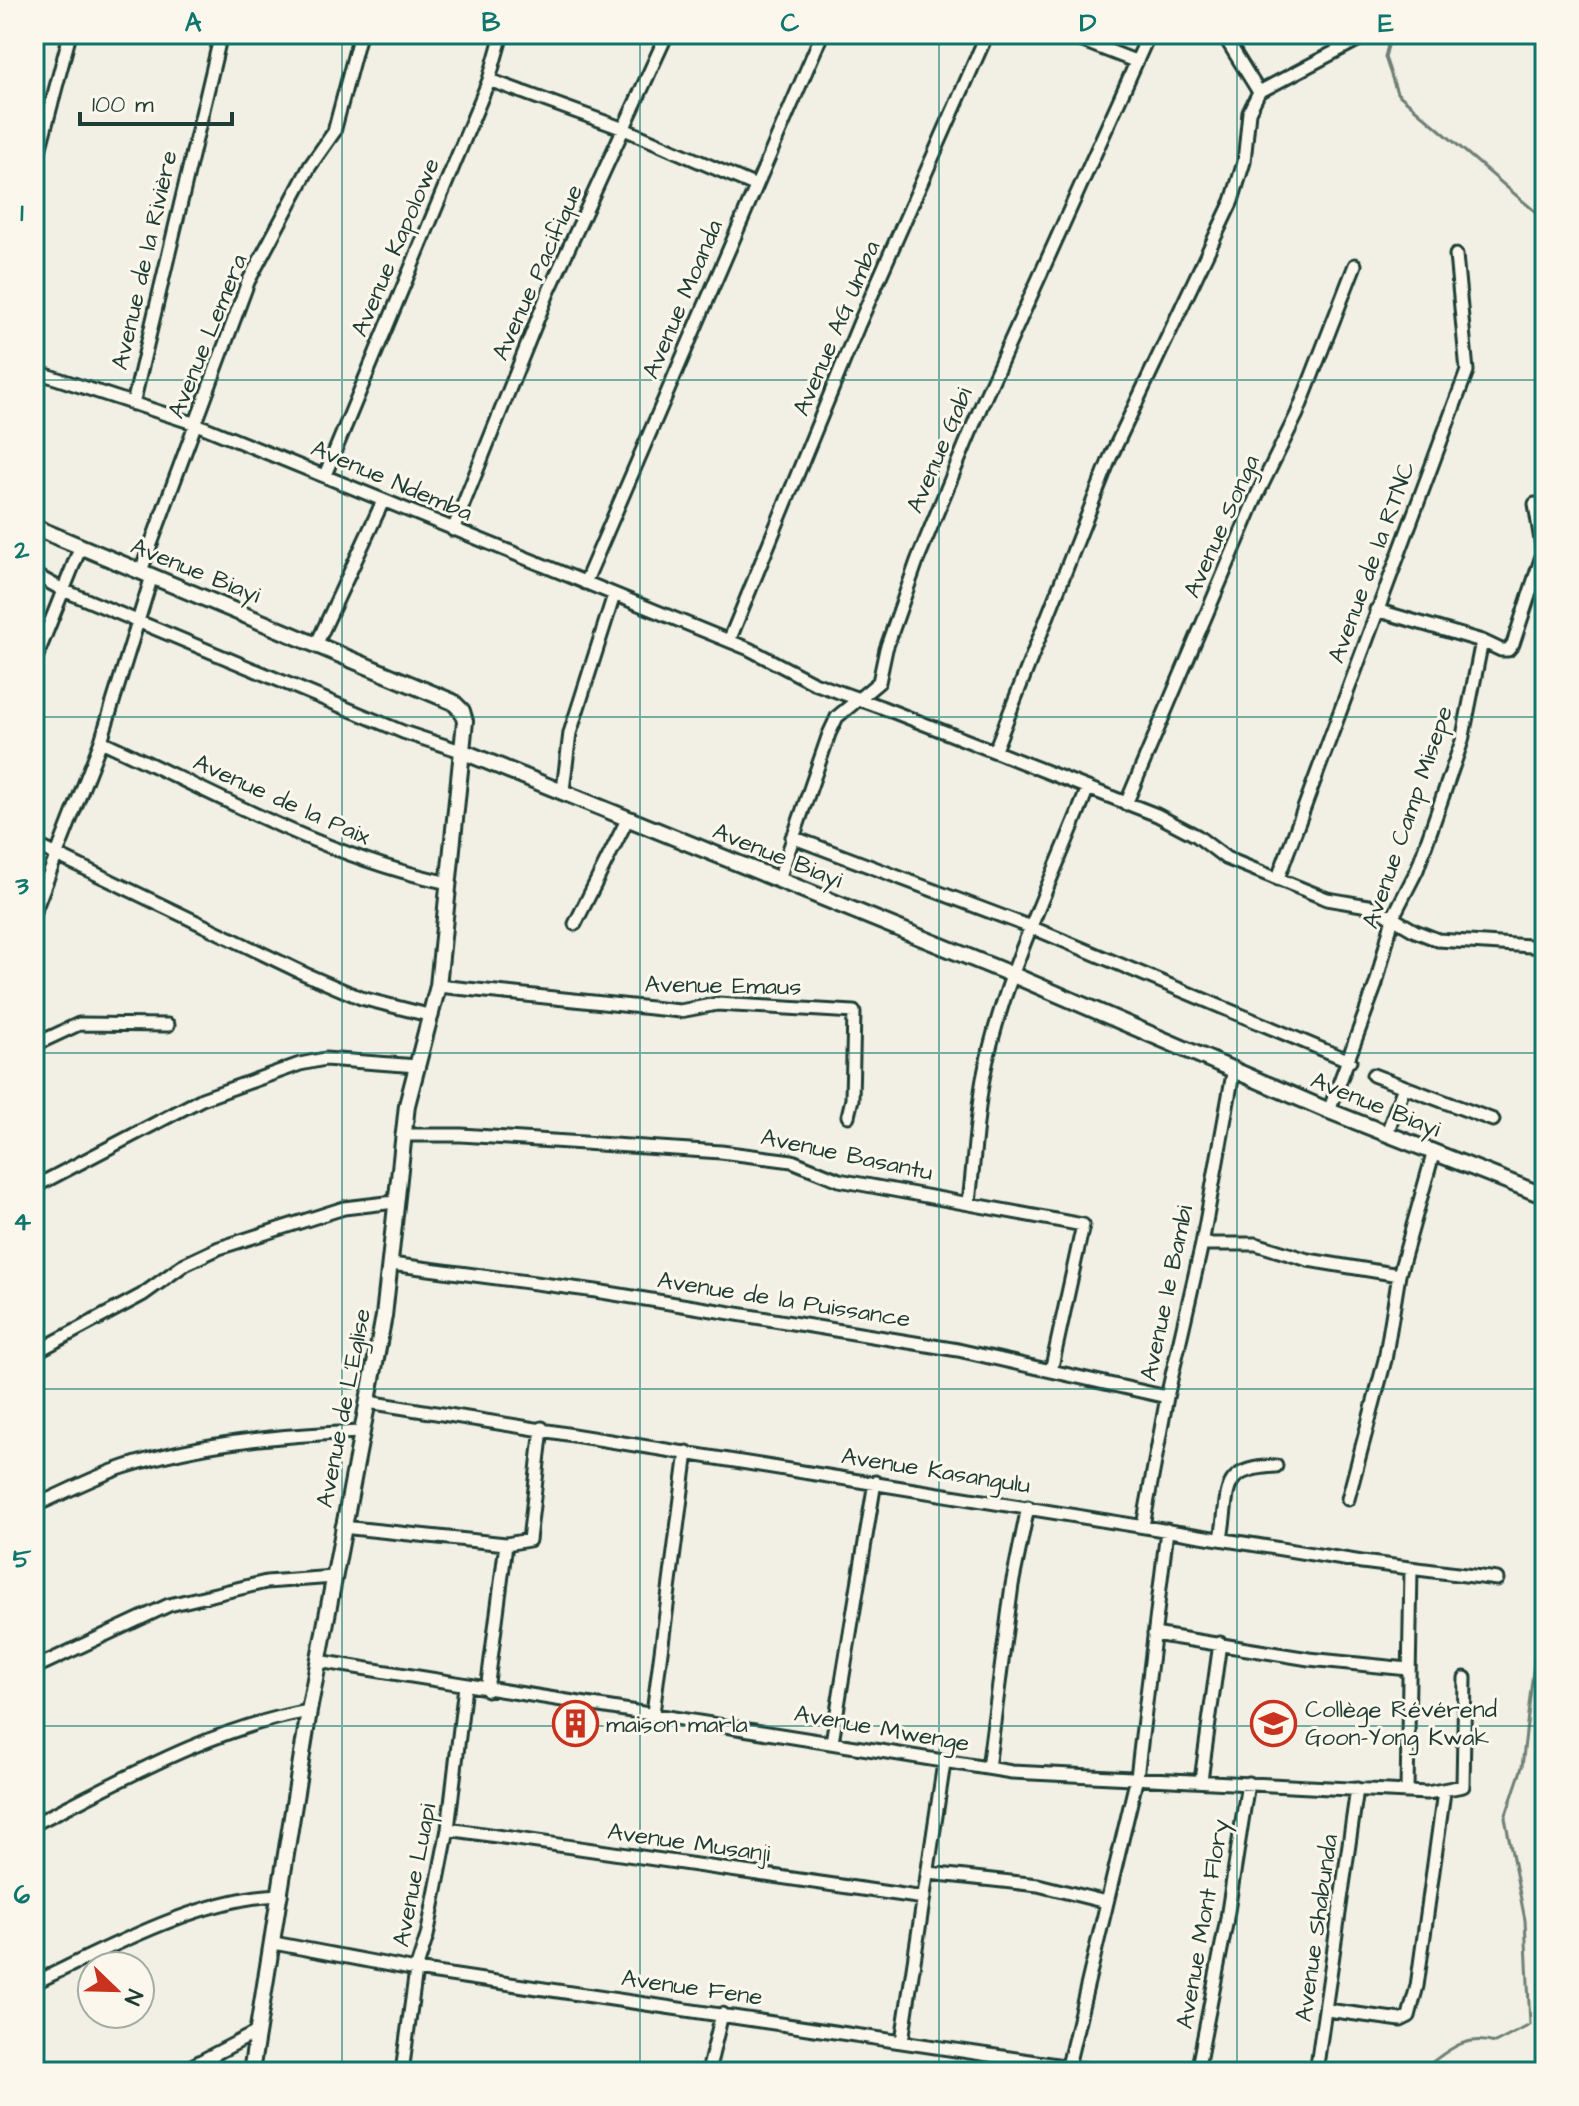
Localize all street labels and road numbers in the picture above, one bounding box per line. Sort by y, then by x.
street label: Avenue de la Rivière [103,147,187,373]
street label: Avenue Kapolowe [343,153,449,342]
street label: Avenue Pacifique [484,179,592,366]
street label: Avenue Moanda [634,215,732,384]
street label: Avenue AG Umba [785,236,889,421]
street label: Avenue Lemera [160,249,256,424]
street label: Avenue Gabi [898,382,982,518]
street label: Avenue Ndemba [306,432,478,530]
street label: Avenue Songa [1175,450,1269,604]
street label: Avenue de la RTNC [1320,457,1424,668]
street label: Avenue Biayi [125,529,266,613]
street label: Avenue Camp Misepe [1354,701,1462,933]
street label: Avenue de la Paix [188,746,376,854]
street label: Avenue Biayi [707,814,848,898]
street label: Avenue Emaus [644,968,802,1004]
street label: Avenue Biayi [1305,1063,1446,1147]
street label: Avenue Basantu [758,1120,936,1190]
street label: Avenue le Bambi [1132,1202,1202,1384]
street label: Avenue de la Puissance [655,1263,913,1337]
street label: Avenue de L'Eglise [308,1306,381,1511]
street label: Avenue Kasangulu [839,1439,1033,1504]
street label: Avenue Mwenge [791,1697,972,1762]
street label: Avenue Luapi [384,1800,446,1950]
street label: Avenue Musanji [605,1815,773,1871]
street label: Avenue Mont Flory [1168,1817,1239,2032]
street label: Avenue Shabunda [1287,1832,1347,2024]
street label: Avenue Fene [619,1961,765,2015]

